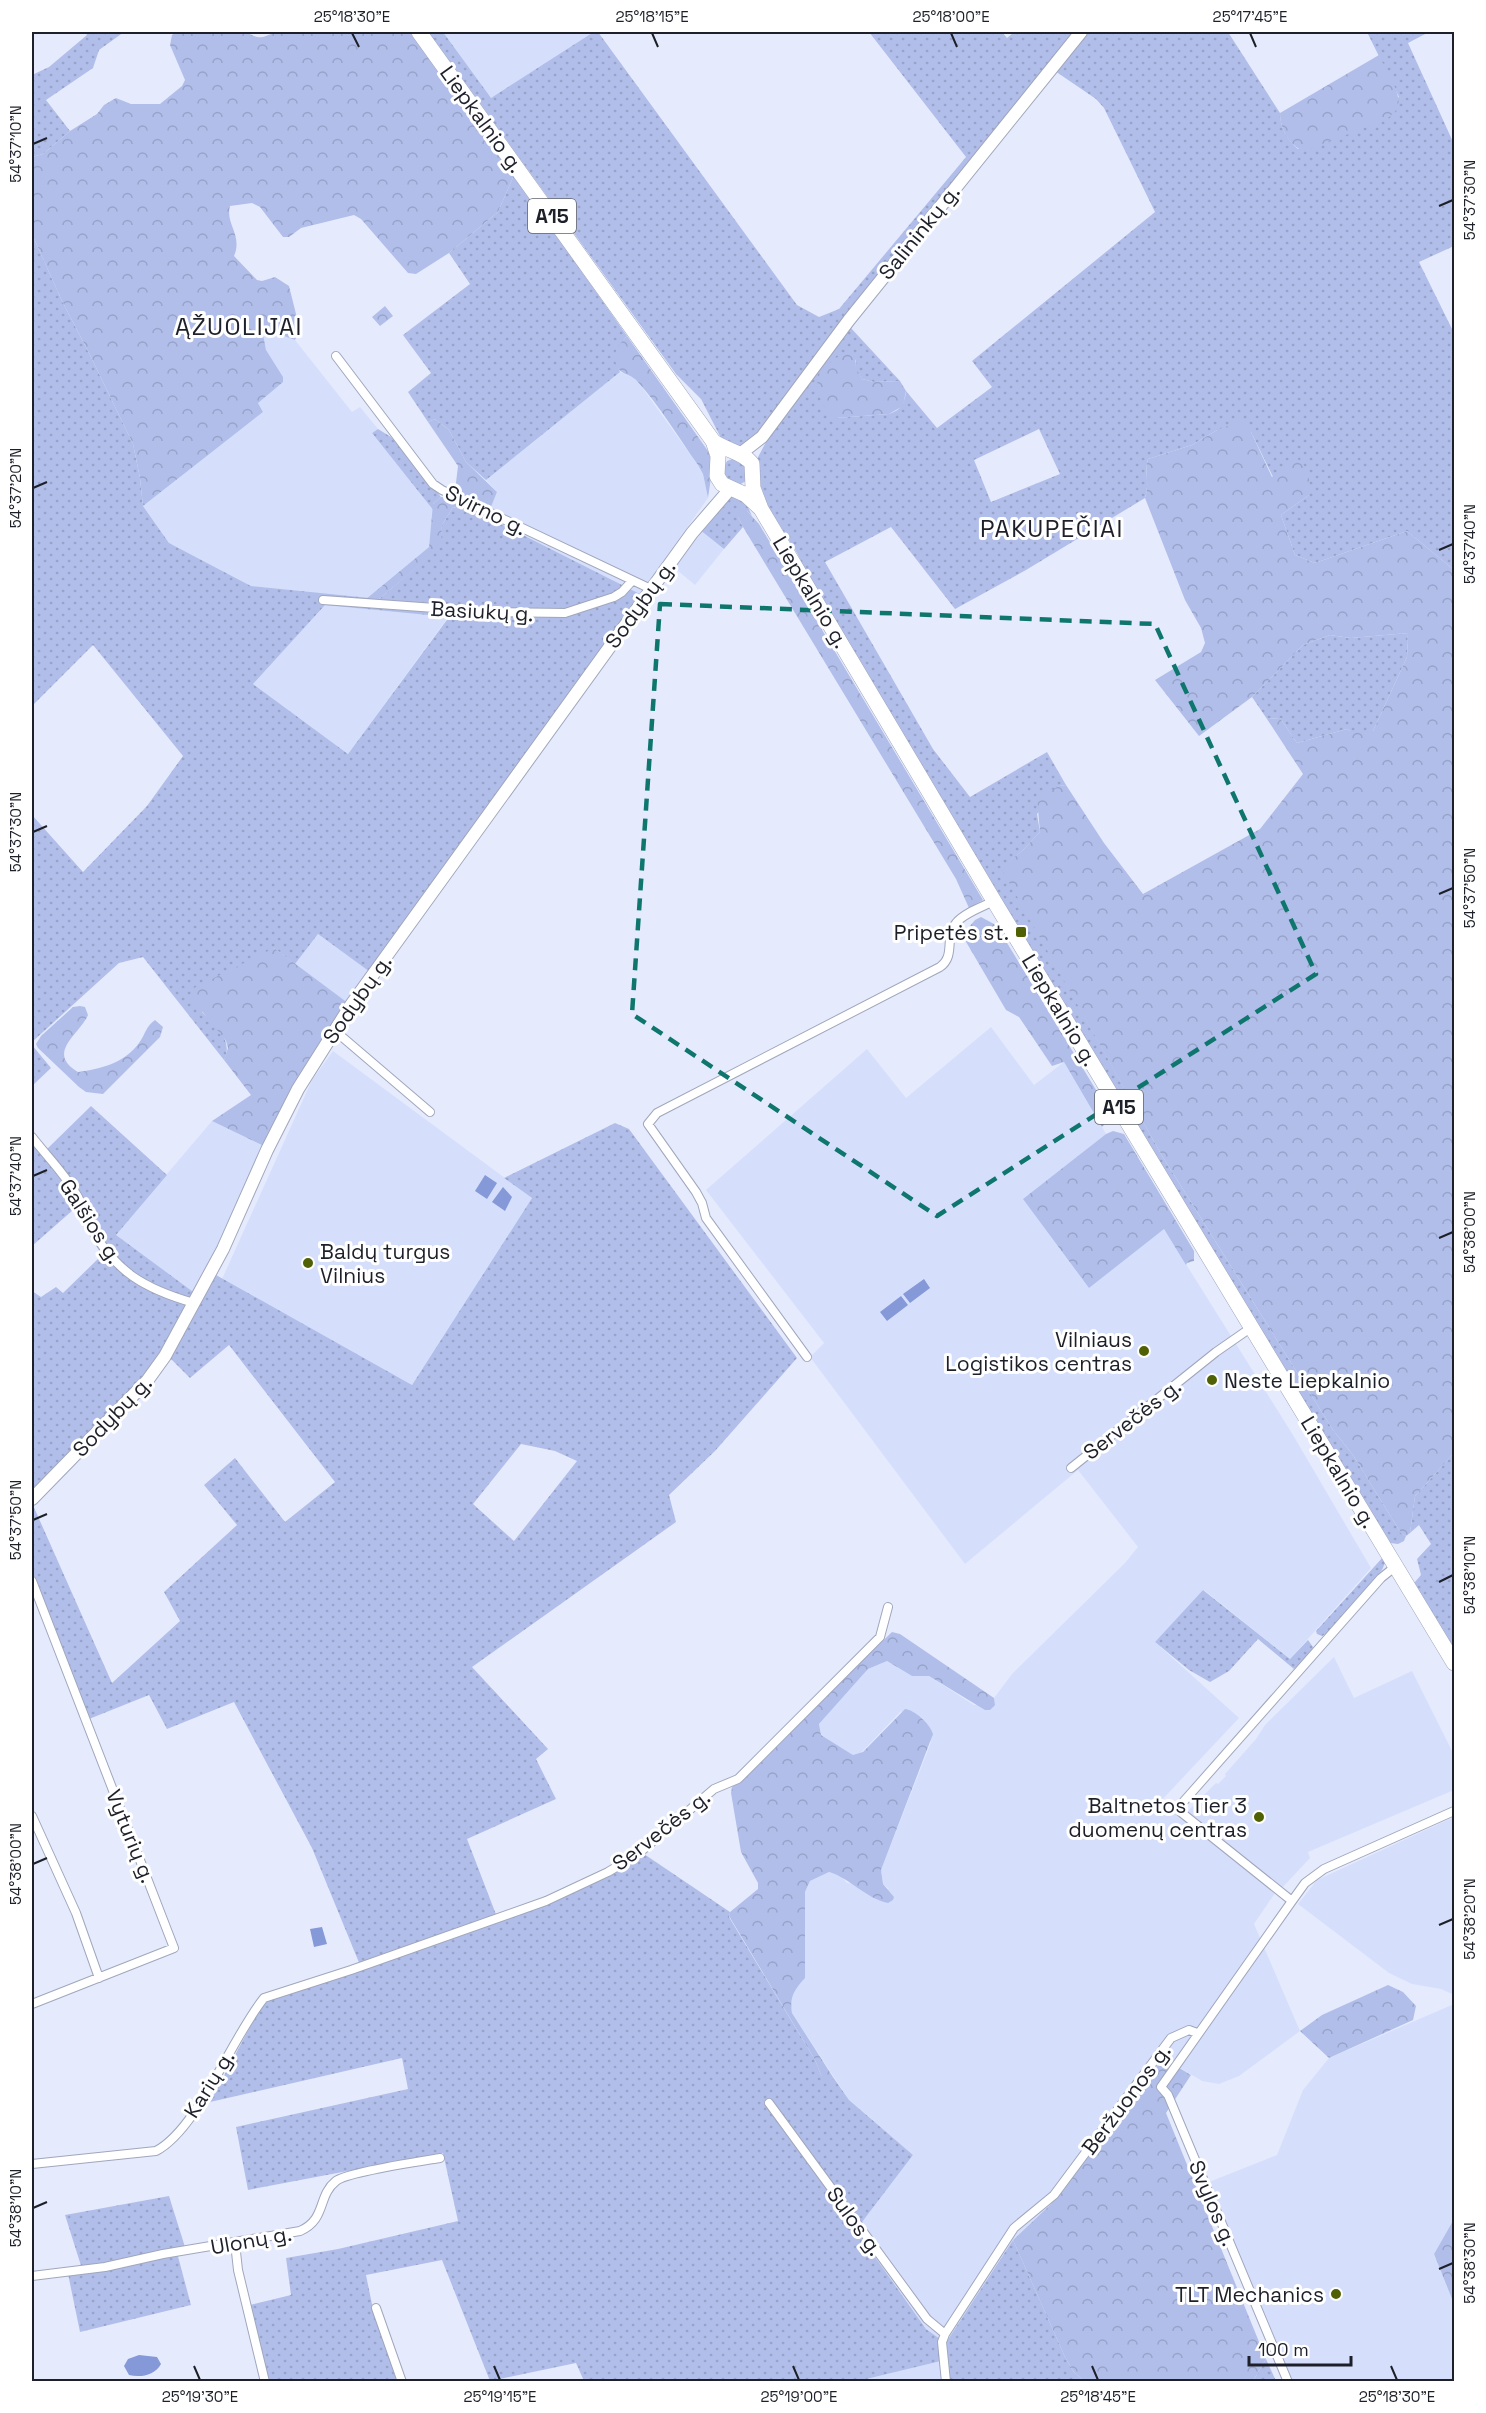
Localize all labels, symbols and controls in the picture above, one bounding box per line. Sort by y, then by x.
text: 25°18'30"E [314,7,390,26]
text: 25°18'15"E [615,7,689,26]
text: 25°18'00"E [912,7,990,26]
text: 25°17'45"E [1213,7,1287,26]
street label: Liepkalnio g. [434,60,530,178]
text: 54°37'10"N [6,105,25,183]
text: 54°37'30"N [1460,160,1479,240]
street label: Salininkų g. [872,179,966,285]
road number: A15 [528,199,576,233]
district label: ĄŽUOLIJAI [175,311,303,342]
text: 54°37'20"N [6,448,25,528]
street label: Svirno g. [441,479,531,541]
text: 54°37'40"N [1460,504,1479,584]
district label: PAKUPEČIAI [980,513,1124,544]
street label: Liepkalnio g. [767,531,855,653]
street label: Sodybų g. [599,554,681,654]
street label: Basiukų g. [430,595,534,627]
text: 54°37'30"N [6,792,25,872]
text: 54°37'50"N [1460,848,1479,928]
place label: Pripetės st. [894,919,1009,946]
marker: Pripetės st. [1014,925,1028,939]
street label: Sodybų g. [316,949,398,1049]
street label: Liepkalnio g. [1016,949,1104,1071]
road number: A15 [1095,1090,1143,1124]
text: 54°37'40"N [6,1136,25,1216]
street label: Galšios g. [54,1174,128,1268]
text: 54°38'00"N [1460,1191,1479,1273]
place label: Baldų turgus Vilnius [320,1238,450,1289]
marker: Baldų turgus Vilnius [301,1256,315,1270]
place label: Vilniaus Logistikos centras [945,1326,1132,1377]
marker: Vilniaus Logistikos centras [1137,1344,1151,1358]
place label: Neste Liepkalnio [1224,1367,1390,1394]
street label: Sodybų g. [67,1370,157,1462]
street label: Servečės g. [1078,1372,1186,1466]
marker: Neste Liepkalnio [1205,1373,1219,1387]
street label: Liepkalnio g. [1295,1411,1383,1533]
text: 54°37'50"N [6,1480,25,1560]
text: 54°38'10"N [1460,1536,1479,1614]
street label: Servečės g. [607,1783,715,1877]
street label: Vyturių g. [100,1785,162,1887]
place label: Baltnetos Tier 3 duomenų centras [1068,1792,1247,1843]
marker: Baltnetos Tier 3 duomenų centras [1252,1810,1266,1824]
text: 54°38'00"N [6,1823,25,1905]
text: 54°38'20"N [1460,1878,1479,1960]
street label: Beržuonos g. [1075,2038,1177,2160]
street label: Karių g. [178,2045,240,2123]
street label: Svylos g. [1183,2156,1243,2250]
text: 54°38'10"N [6,2169,25,2247]
street label: Sulos g. [821,2181,889,2261]
street label: Ulonų g. [208,2220,294,2260]
text: 54°38'30"N [1460,2222,1479,2304]
place label: TLT Mechanics [1175,2281,1324,2308]
marker: TLT Mechanics [1329,2287,1343,2301]
scale bar [1249,2329,1351,2367]
text: 100 m [1258,2338,1309,2361]
text: 25°19'30"E [162,2387,238,2406]
text: 25°19'15"E [463,2387,537,2406]
text: 25°19'00"E [760,2387,838,2406]
text: 25°18'45"E [1060,2387,1136,2406]
text: 25°18'30"E [1359,2387,1435,2406]

